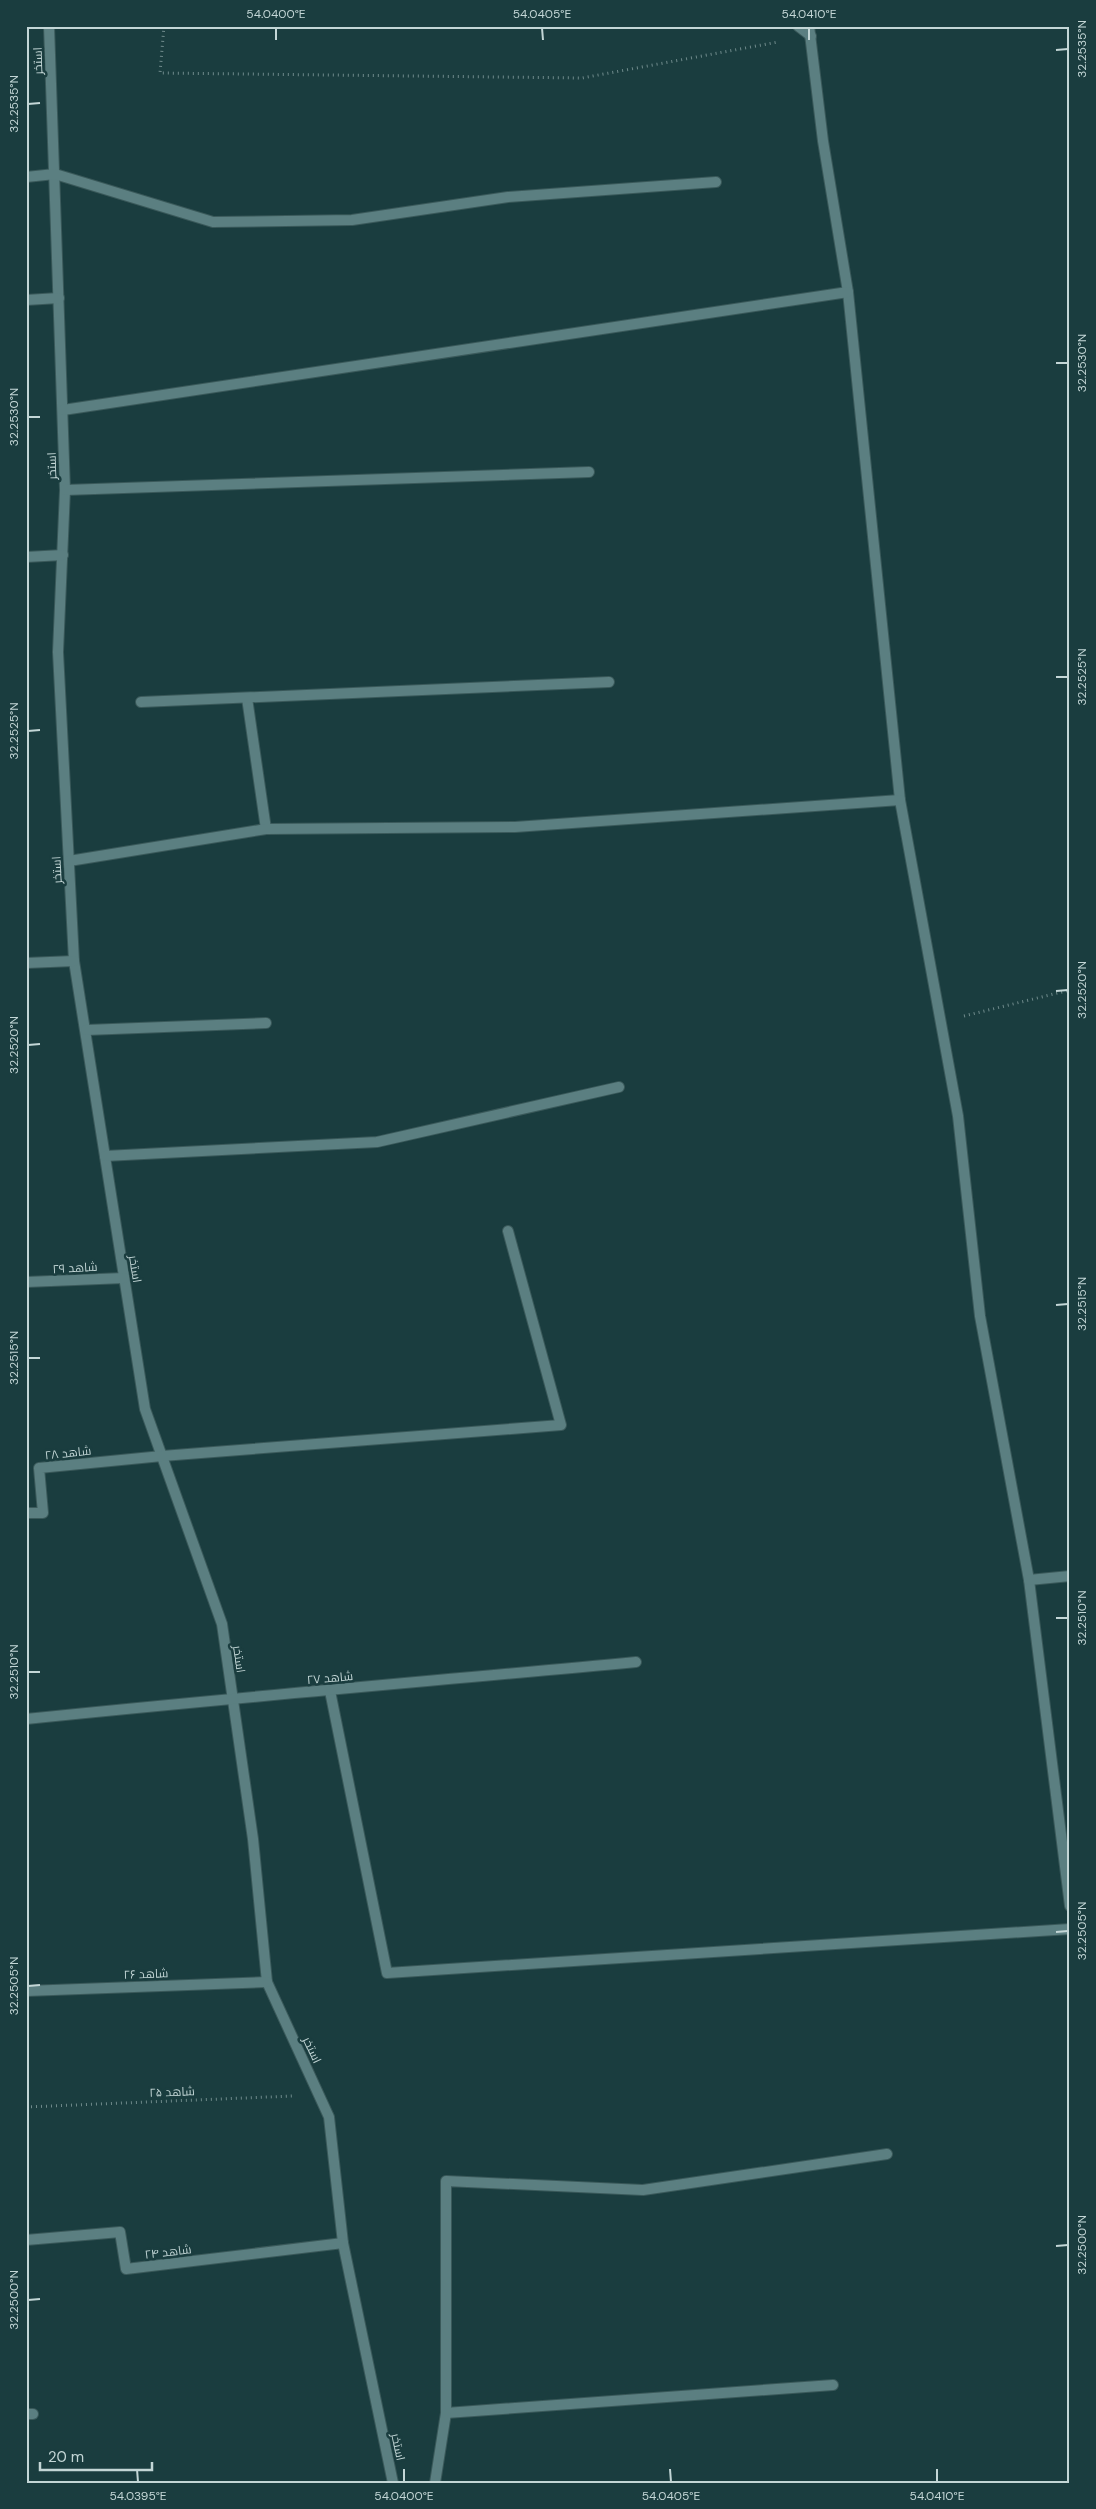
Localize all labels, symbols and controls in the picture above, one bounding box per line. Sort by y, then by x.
text: 54.0400°E [246,6,306,22]
text: 54.0405°E [513,6,571,22]
text: 54.0410°E [782,6,837,22]
text: 32.2535°N [1074,20,1090,78]
street label: استخر [30,47,47,76]
text: 32.2535°N [6,75,22,133]
text: 32.2530°N [1074,334,1090,392]
text: 32.2530°N [6,388,22,446]
street label: استخر [44,452,61,481]
text: 32.2525°N [1074,648,1090,706]
text: 32.2525°N [6,702,22,760]
street label: استخر [48,856,66,885]
text: 32.2520°N [1074,961,1090,1019]
text: 32.2520°N [6,1016,22,1074]
street label: استخر [125,1253,145,1284]
street label: شاهد ۲۹ [52,1259,98,1277]
text: 32.2515°N [1074,1277,1090,1331]
text: 32.2515°N [6,1331,22,1385]
street label: شاهد ۲۸ [44,1443,92,1463]
text: 32.2510°N [1074,1591,1090,1645]
street label: استخر [229,1643,249,1674]
text: 32.2510°N [6,1645,22,1699]
street label: شاهد ۲۷ [306,1668,354,1688]
text: 32.2505°N [1074,1902,1090,1960]
text: 32.2505°N [6,1957,22,2015]
street label: شاهد ۲۶ [123,1965,169,1983]
street label: استخر [299,2033,325,2066]
street label: شاهد ۲۵ [149,2083,195,2101]
text: 32.2500°N [1074,2215,1090,2275]
street label: شاهد ۲۴ [144,2241,192,2263]
text: 32.2500°N [6,2270,22,2330]
street label: استخر [387,2431,409,2462]
scale bar [40,2439,152,2471]
text: 20 m [48,2447,84,2467]
text: 54.0395°E [109,2488,167,2504]
text: 54.0400°E [374,2488,434,2504]
text: 54.0405°E [642,2488,700,2504]
text: 54.0410°E [910,2488,965,2504]

